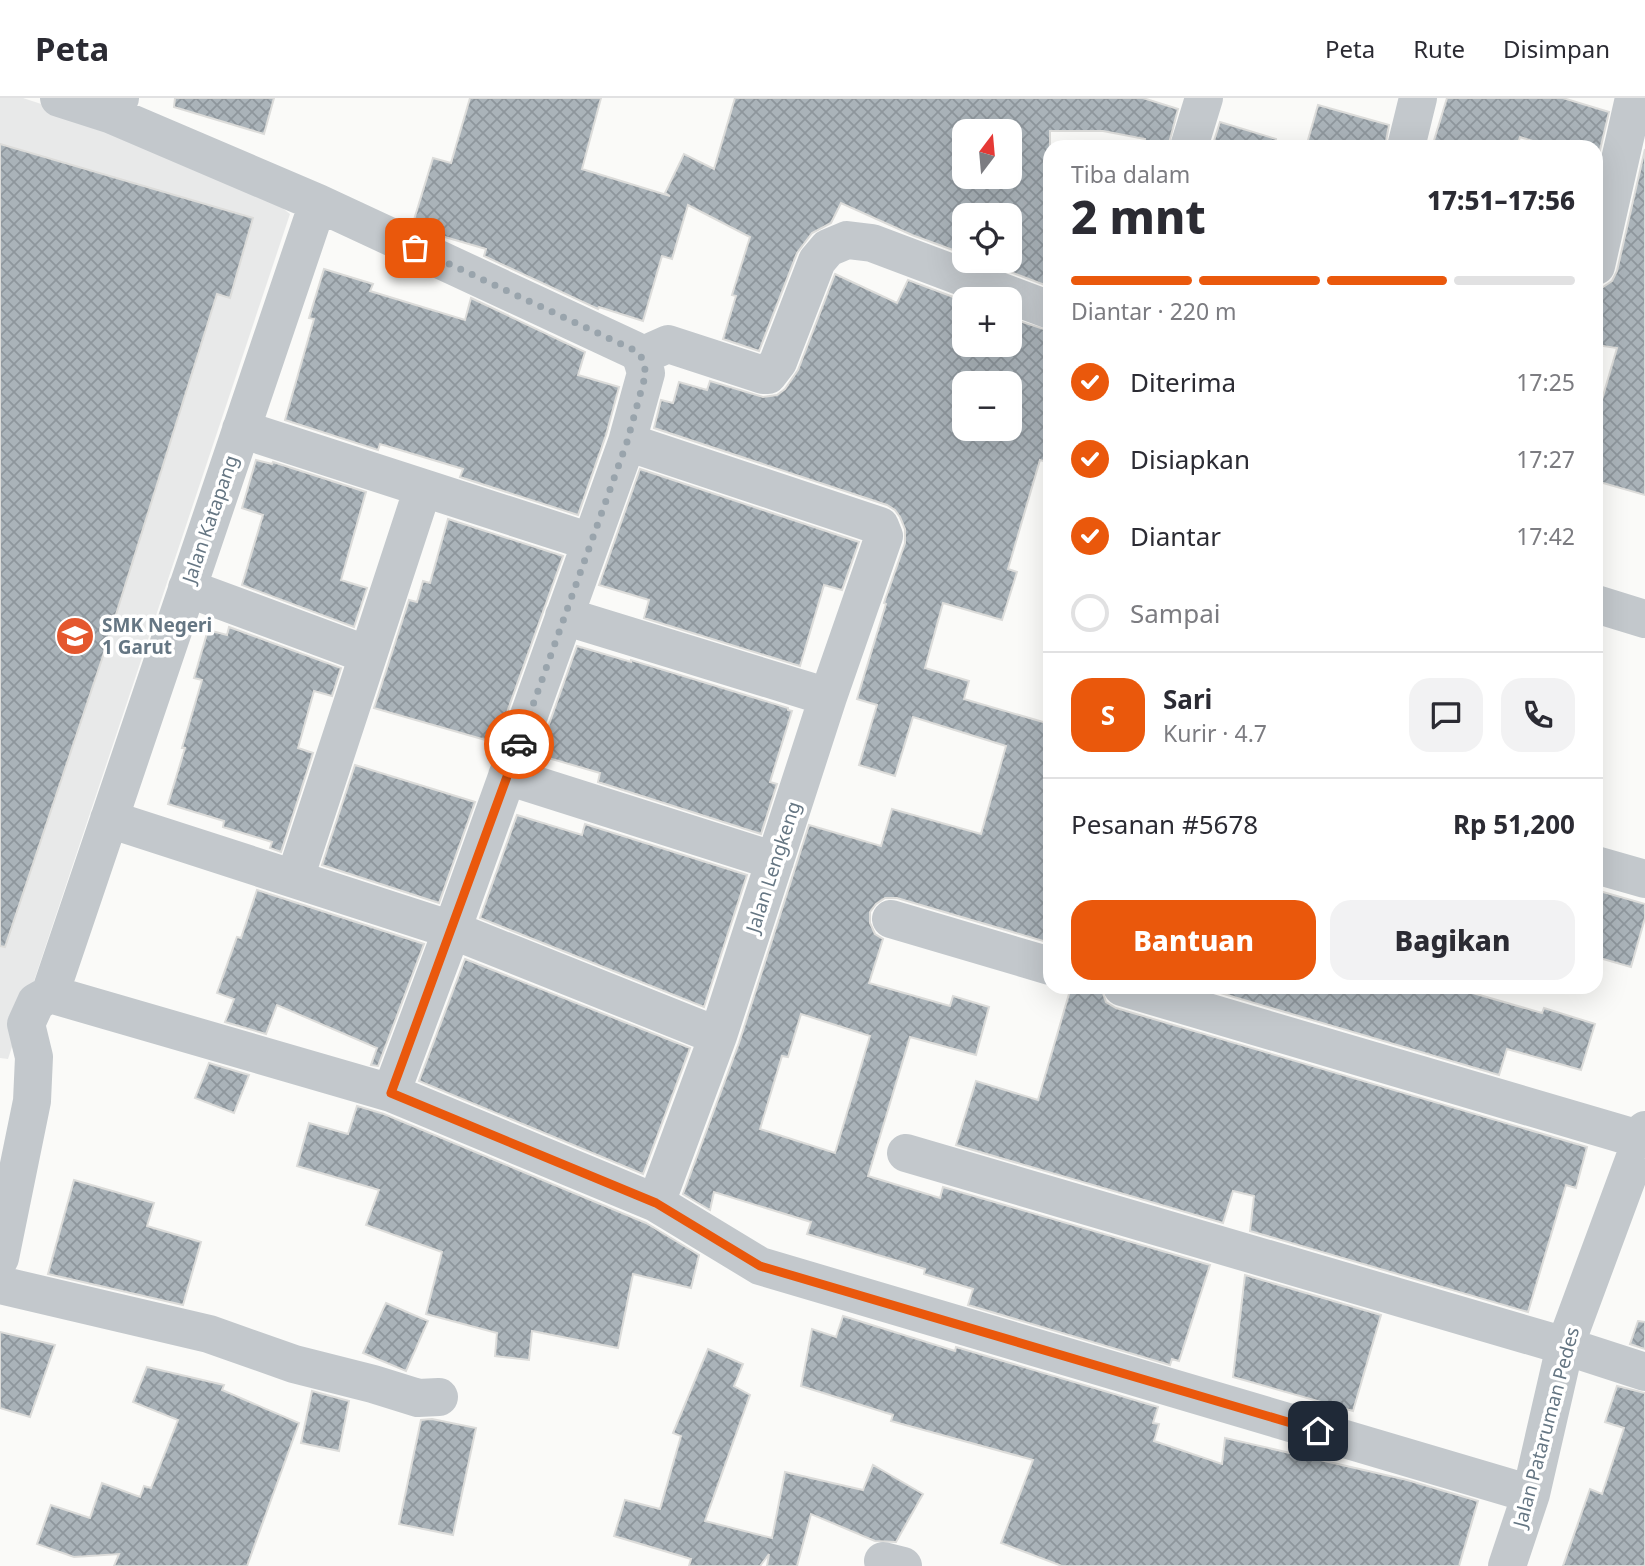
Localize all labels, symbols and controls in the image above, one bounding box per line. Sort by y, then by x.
text: Peta [35,26,109,71]
text: Peta [1325,32,1375,65]
text: Rute [1413,32,1465,65]
text: Disimpan [1503,32,1610,65]
north arrow [952,119,1022,189]
map controls [952,119,1022,441]
text: Tiba dalam [1071,158,1190,190]
text: 17:51–17:56 [1427,182,1575,218]
text: 2 mnt [1071,185,1206,247]
button: locate [952,203,1022,273]
pin [385,218,445,278]
icon: bag [396,229,434,267]
button: + [952,287,1022,357]
text: Diantar · 220 m [1071,295,1237,327]
icon: check [1071,363,1109,401]
text: Diterima [1130,364,1236,400]
text: 17:25 [1516,366,1575,398]
button: − [952,371,1022,441]
icon: check [1071,440,1109,478]
text: Disiapkan [1130,441,1250,477]
text: 17:27 [1516,443,1575,475]
street label: Jalan Katapang [175,452,244,588]
icon: check [1071,517,1109,555]
text: Diantar [1130,518,1221,554]
text: 17:42 [1516,520,1575,552]
text: Sampai [1130,595,1220,631]
place label: SMK Negeri 1 Garut [102,612,212,660]
school or university icon: SMK Negeri 1 Garut [54,615,96,657]
button: chat [1409,678,1483,752]
button: phone [1501,678,1575,752]
text: Sari [1163,681,1212,717]
text: S [1101,697,1115,733]
courier [484,709,554,779]
text: Kurir · 4.7 [1163,717,1267,749]
icon: car [500,725,538,763]
street label: Jalan Lengkeng [739,798,806,938]
text: Pesanan #5678 [1071,806,1258,842]
text: Rp 51,200 [1453,806,1575,842]
button: Bantuan [1071,900,1316,980]
button: Bagikan [1330,900,1575,980]
street label: Jalan Pataruman Pedes [1506,1324,1585,1532]
pin [1288,1401,1348,1461]
icon: home [1299,1412,1337,1450]

